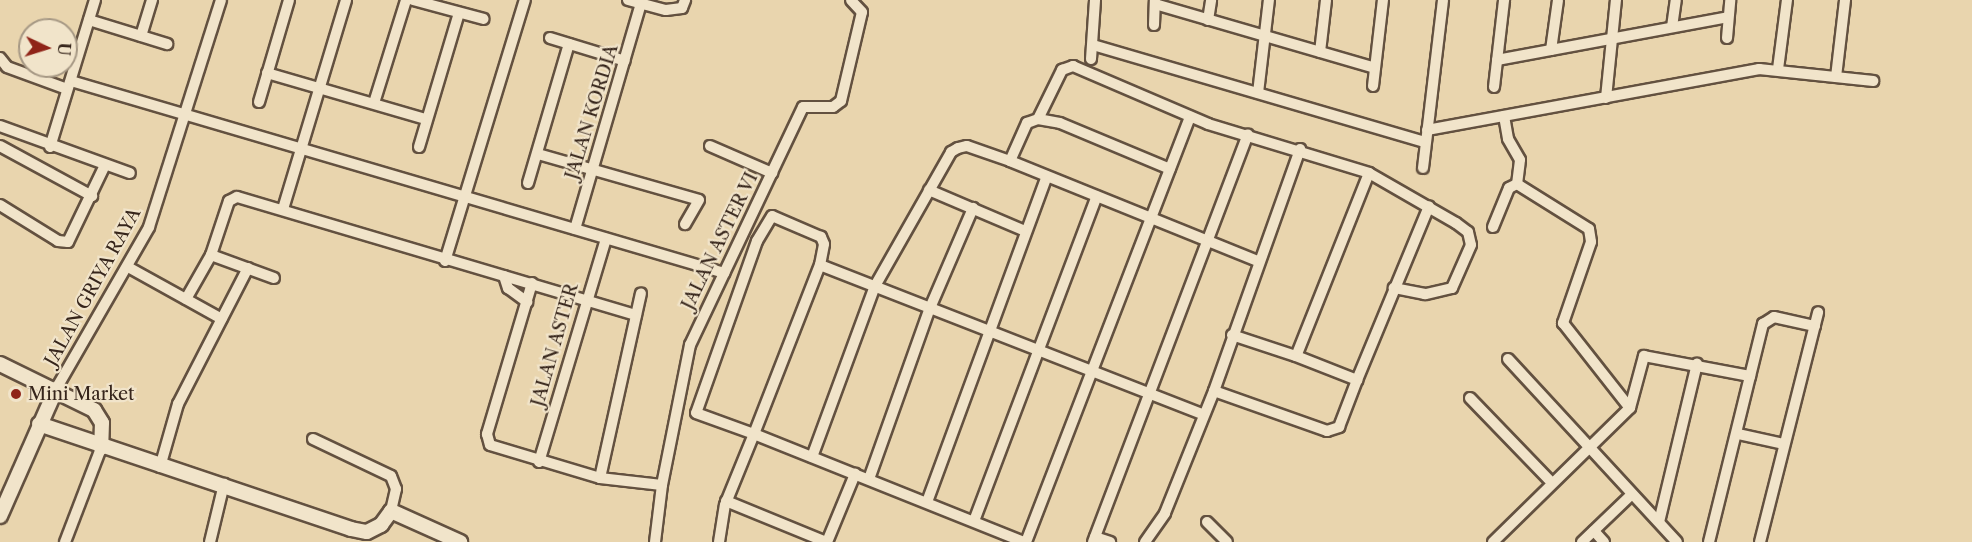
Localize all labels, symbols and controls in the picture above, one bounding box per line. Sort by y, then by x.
north arrow [18,18,78,78]
text: U [54,42,74,56]
street label: JALAN KORDIA [561,42,623,182]
street label: JALAN ASTER VI [677,168,763,314]
street label: JALAN GRIYA RAYA [40,204,146,370]
street label: JALAN ASTER [527,281,583,409]
place label: Mini Market [28,383,134,405]
marker: Mini Market [9,387,23,401]

